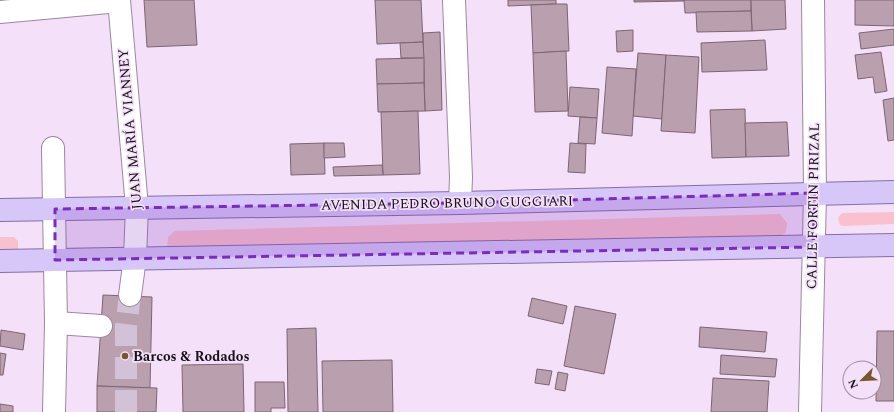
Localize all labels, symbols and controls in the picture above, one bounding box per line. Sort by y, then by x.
street label: JUAN MARÍA VIANNEY [113,48,147,210]
street label: CALLE FORTIN PIRIZAL [801,123,825,289]
street label: AVENIDA PEDRO BRUNO GUGGIARI [321,190,573,216]
place label: Barcos & Rodados [133,346,250,367]
marker: Barcos & Rodados [120,351,130,361]
north arrow [842,360,882,400]
text: N [844,376,863,391]

